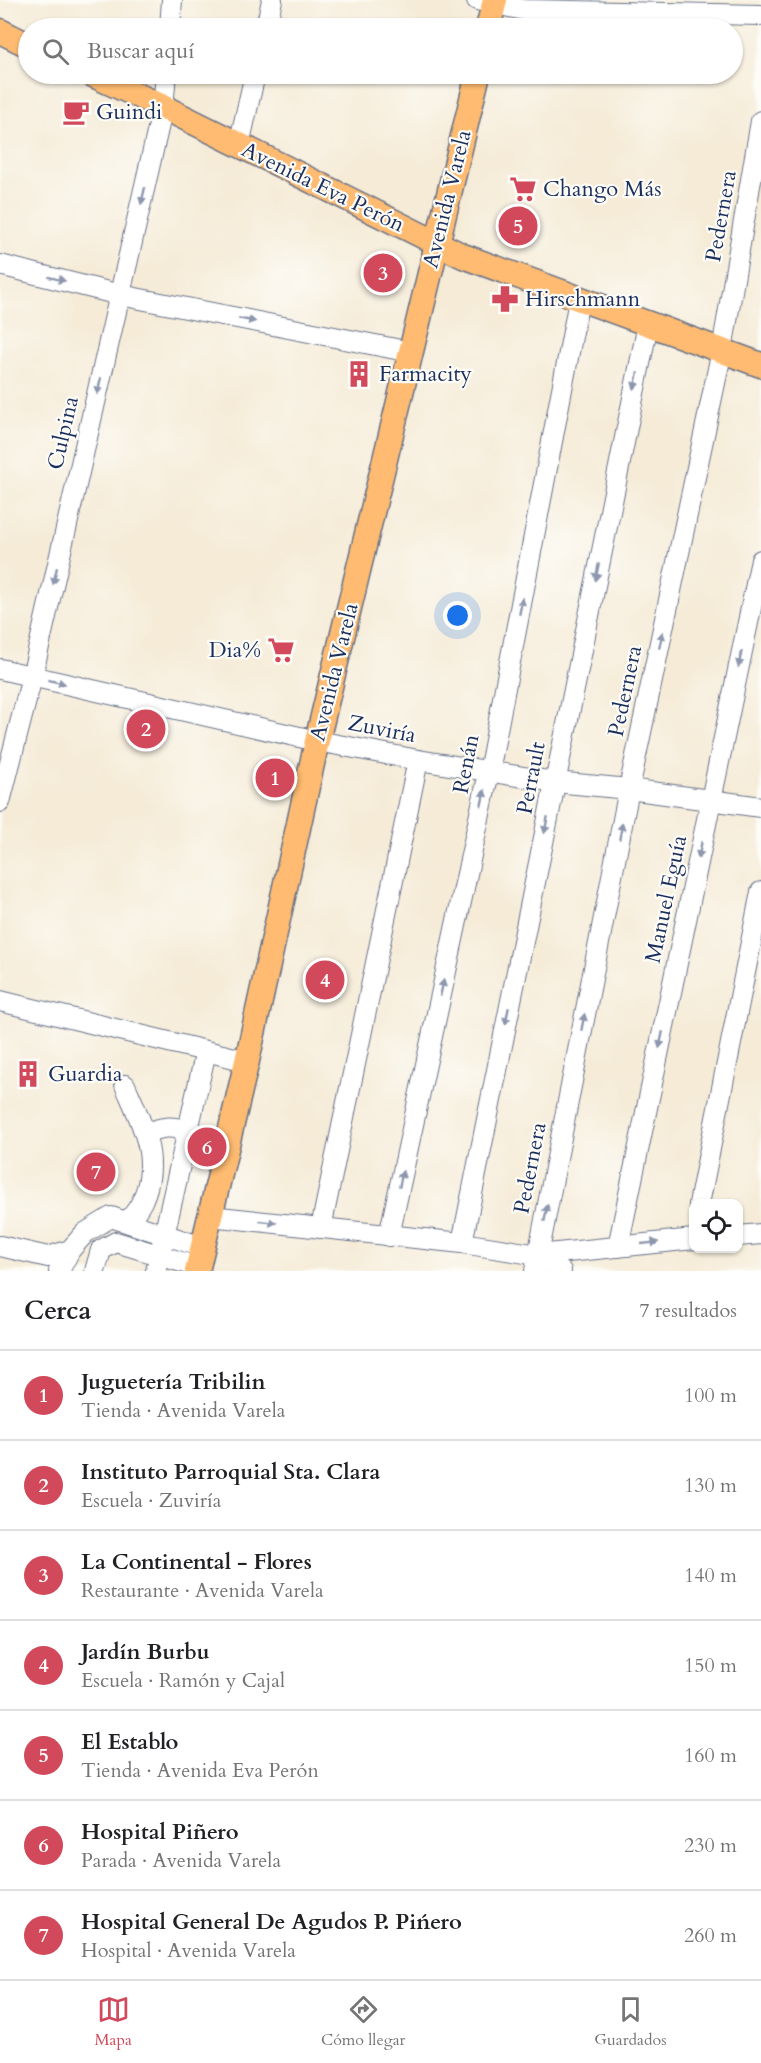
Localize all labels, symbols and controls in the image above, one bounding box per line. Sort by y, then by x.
search box [18,18,743,84]
icon: search [39,35,72,68]
text: Buscar aquí [87,36,194,66]
cafe icon: Guindi [61,97,91,127]
place label: Guindi [96,97,162,127]
street label: Avenida Varela [415,126,479,271]
street label: Avenida Eva Perón [236,134,410,240]
street label: Pedernera [698,167,744,264]
supermarket icon: Chango Más [508,174,538,204]
place label: Chango Más [543,174,662,204]
one-way arrow [137,187,147,205]
pin: 5 [498,204,538,248]
pin: 3 [364,250,403,296]
one-way arrow [48,274,66,284]
pharmacy icon: Hirschmann [490,284,520,314]
place label: Hirschmann [525,284,641,314]
one-way arrow [238,316,257,325]
building icon: Farmacity [344,359,374,389]
place label: Farmacity [379,359,472,389]
one-way arrow [631,372,640,391]
one-way arrow [94,377,103,396]
street label: Culpina [40,393,86,473]
one-way arrow [592,563,601,582]
one-way arrow [50,567,59,586]
one-way arrow [517,597,526,616]
street label: Avenida Varela [302,599,366,744]
your location [443,601,472,630]
one-way arrow [656,631,666,649]
place label: Dia% [209,635,261,665]
supermarket icon: Dia% [266,635,296,665]
street label: Pedernera [601,642,649,739]
one-way arrow [735,649,744,668]
one-way arrow [48,678,66,688]
pin: 2 [126,706,166,752]
street label: Zuviría [345,708,419,750]
street label: Renán [446,731,487,796]
street label: Perrault [509,739,553,817]
pin: 1 [256,756,294,800]
one-way arrow [479,789,489,807]
one-way arrow [541,816,550,835]
one-way arrow [617,821,626,840]
street label: Manuel Eguía [638,832,694,966]
one-way arrow [695,840,705,859]
pin: 4 [306,958,344,1002]
one-way arrow [438,979,448,998]
one-way arrow [502,1007,512,1026]
one-way arrow [579,1012,588,1031]
one-way arrow [656,1031,665,1050]
building icon: Guardia [13,1059,43,1089]
place label: Guardia [48,1059,123,1089]
street label: Pedernera [506,1119,554,1216]
pin: 6 [188,1124,226,1170]
pin: 7 [76,1150,116,1194]
one-way arrow [397,1169,406,1188]
map controls [689,1199,743,1253]
button: locate [689,1199,743,1253]
one-way arrow [542,1204,551,1223]
one-way arrow [259,1218,278,1227]
one-way arrow [640,1239,659,1248]
text: Cerca [24,1293,91,1328]
text: 7 resultados [639,1297,737,1324]
text: Juguetería Tribilin [81,1367,266,1397]
text: 1 [38,1382,49,1409]
text: 100 m [684,1382,737,1409]
text: Tienda · Avenida Varela [81,1397,285,1424]
text: Instituto Parroquial Sta. Clara [81,1457,380,1487]
text: 2 [38,1472,49,1499]
text: 130 m [684,1472,737,1499]
text: Escuela · Zuviría [81,1487,221,1514]
text: La Continental - Flores [81,1547,312,1577]
text: 3 [38,1562,49,1589]
text: 140 m [684,1562,737,1589]
text: Restaurante · Avenida Varela [81,1577,324,1604]
text: Jardín Burbu [81,1637,210,1667]
text: 4 [38,1652,49,1679]
text: 150 m [684,1652,737,1679]
text: Escuela · Ramón y Cajal [81,1667,285,1694]
text: El Establo [81,1727,178,1757]
text: 5 [38,1742,49,1769]
text: 160 m [684,1742,737,1769]
text: Tienda · Avenida Eva Perón [81,1757,319,1784]
text: Hospital Piñero [81,1817,239,1847]
text: 6 [38,1832,49,1859]
text: 230 m [684,1832,737,1859]
text: Parada · Avenida Varela [81,1847,281,1874]
text: Hospital General De Agudos P. Pińero [81,1907,462,1937]
text: 7 [38,1922,49,1949]
text: 260 m [684,1922,737,1949]
text: Hospital · Avenida Varela [81,1937,296,1964]
tab: Mapa [94,1993,132,2051]
tab: Cómo llegar [321,1993,405,2051]
tab: Guardados [594,1993,667,2051]

